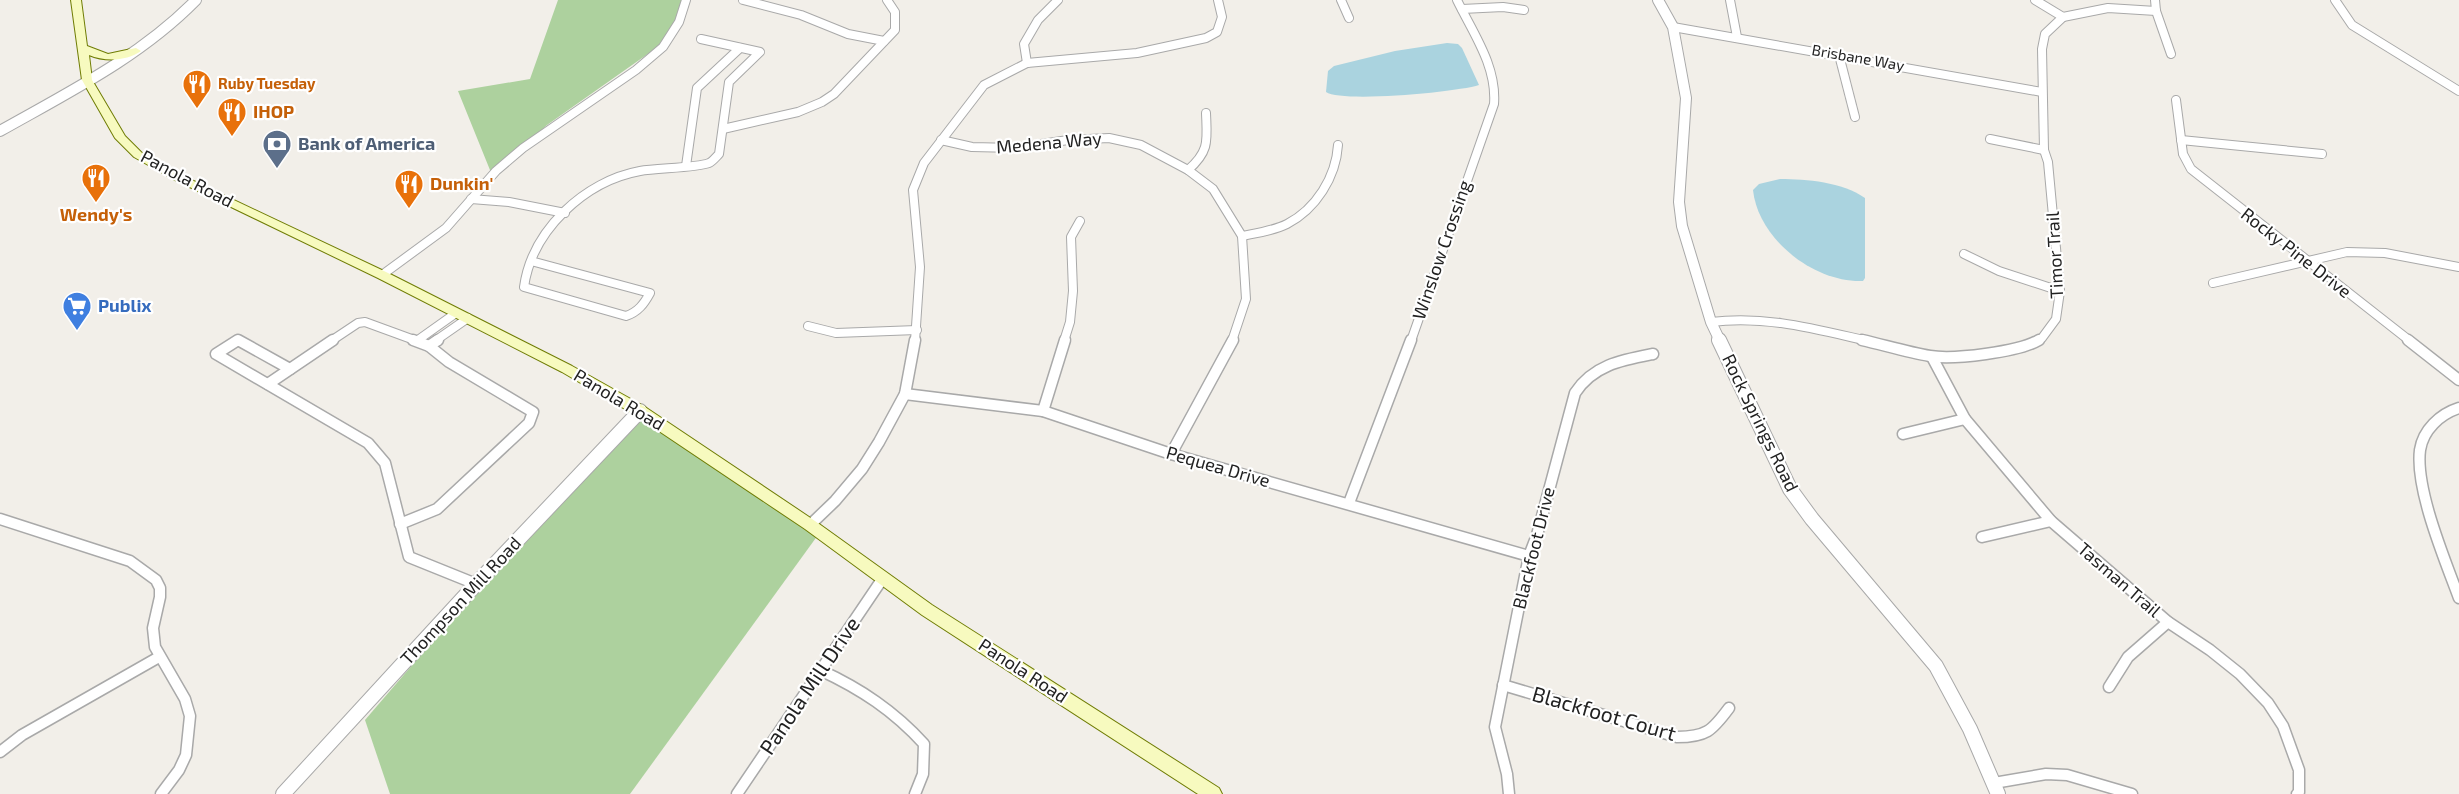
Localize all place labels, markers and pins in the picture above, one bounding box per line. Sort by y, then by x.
restaurant icon: Ruby Tuesday [181,68,213,110]
place label: Ruby Tuesday [218,74,316,93]
restaurant icon: IHOP [216,96,248,138]
place label: IHOP [253,100,294,122]
bank icon: Bank of America [261,128,293,170]
place label: Bank of America [298,132,435,154]
restaurant icon: Wendy's [80,162,112,204]
restaurant icon: Dunkin' [393,168,425,210]
place label: Dunkin' [430,172,493,194]
place label: Wendy's [60,203,132,225]
supermarket icon: Publix [61,290,93,332]
place label: Publix [98,294,152,316]

